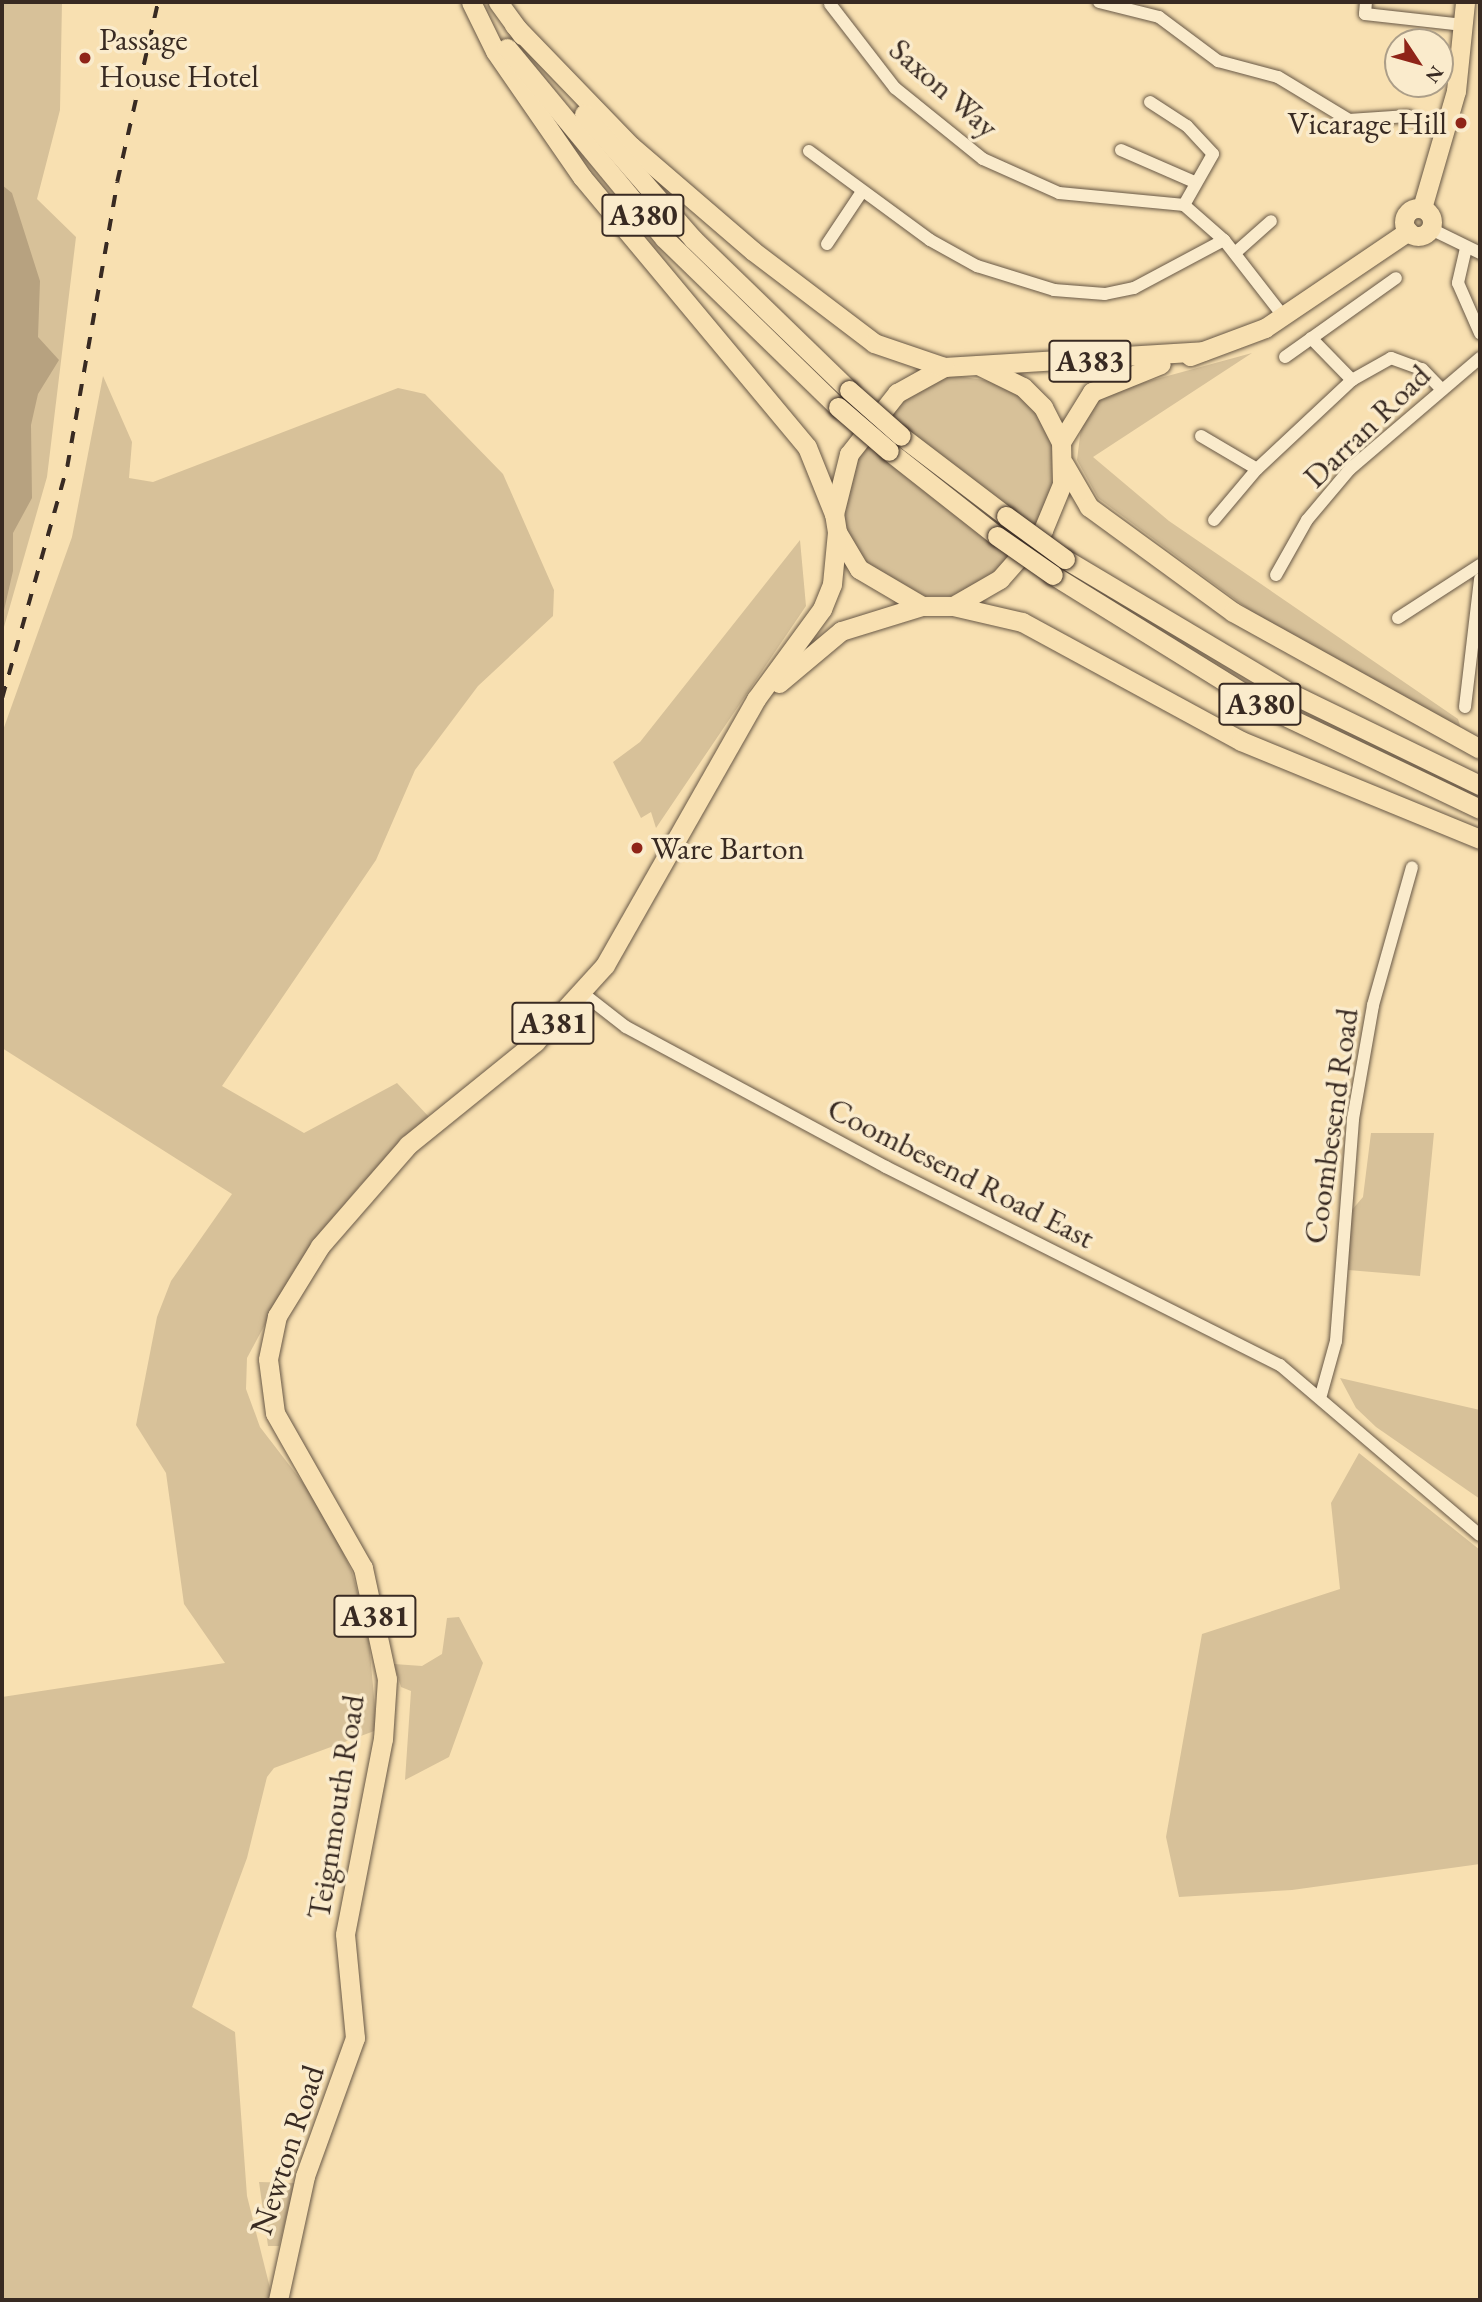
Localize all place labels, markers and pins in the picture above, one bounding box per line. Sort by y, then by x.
place label: Passage House Hotel [99,21,259,96]
marker: Passage House Hotel [77,50,93,66]
place label: Vicarage Hill [1288,104,1447,142]
marker: Vicarage Hill [1453,115,1469,131]
place label: Ware Barton [651,829,804,867]
marker: Ware Barton [629,840,645,856]

